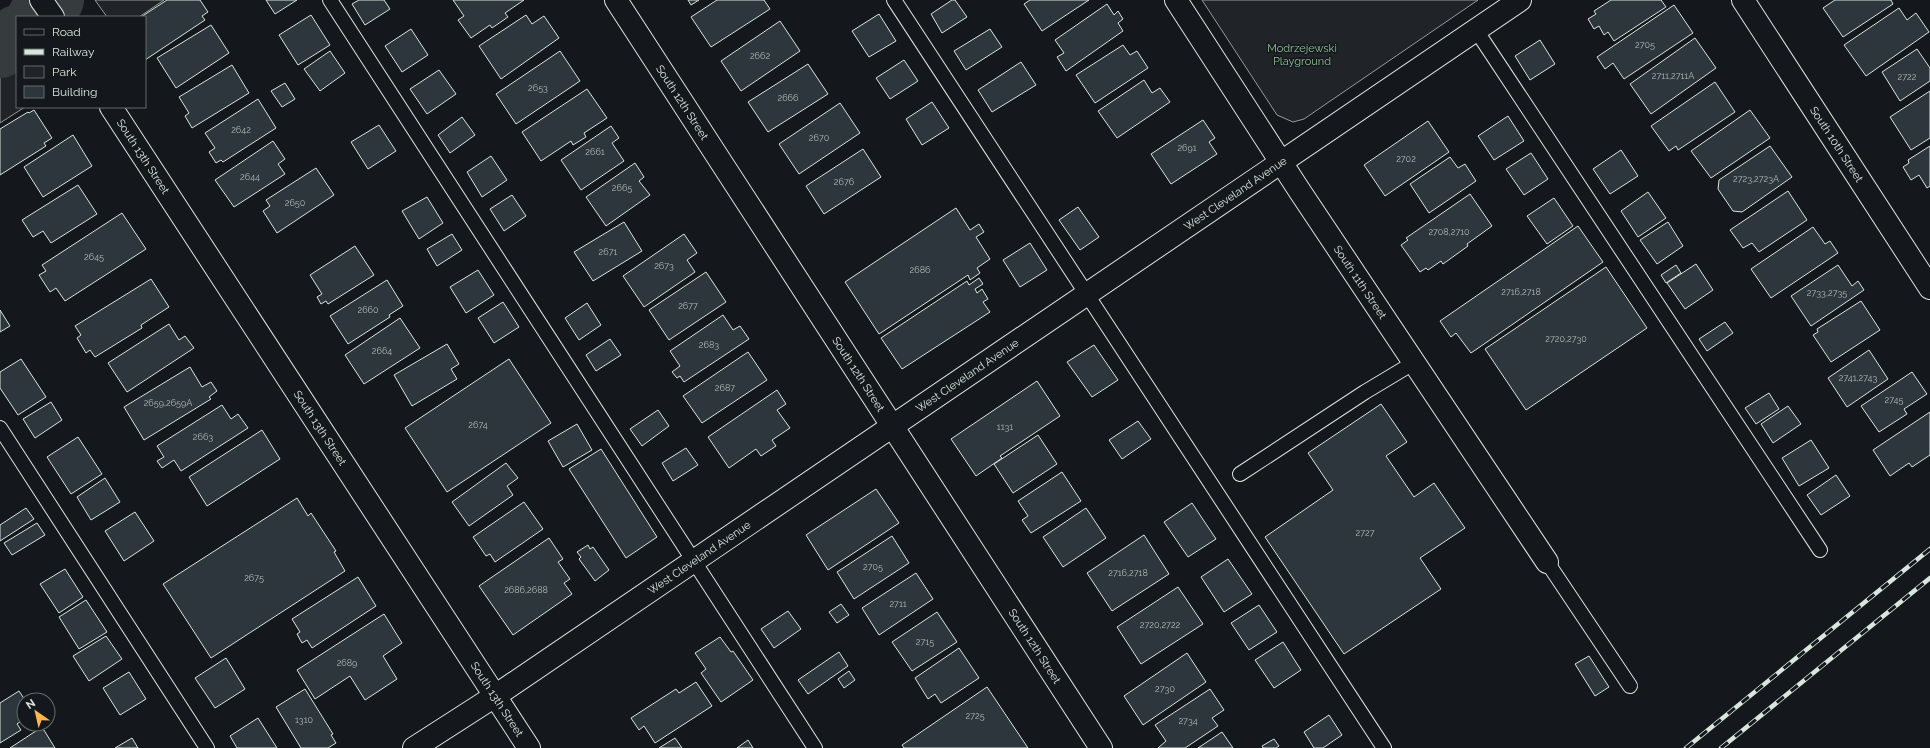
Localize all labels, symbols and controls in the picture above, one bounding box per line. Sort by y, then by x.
legend [16,16,146,108]
text: Road [52,25,81,39]
house number: 2705 [1635,40,1655,50]
park label: Modrzejewski Playground [1267,42,1337,68]
text: Railway [52,45,95,59]
house number: 2662 [750,51,770,61]
street label: South 12th Street [653,63,711,143]
text: Park [52,65,77,79]
house number: 2711,2711A [1652,71,1694,81]
house number: 2722 [1898,72,1917,82]
house number: 2653 [528,83,548,93]
text: Building [52,85,98,99]
house number: 2666 [778,93,799,103]
street label: South 10th Street [1807,104,1866,185]
street label: South 13th Street [114,117,172,197]
house number: 2642 [231,125,251,135]
house number: 2670 [809,133,830,143]
house number: 2691 [1177,143,1197,153]
house number: 2661 [585,147,605,157]
street label: West Cleveland Avenue [1182,154,1290,233]
house number: 2702 [1396,154,1416,164]
house number: 2644 [240,172,260,182]
house number: 2723,2723A [1733,174,1779,184]
house number: 2676 [834,177,855,187]
house number: 2665 [612,183,632,193]
house number: 2650 [285,198,306,208]
house number: 2708,2710 [1428,227,1470,237]
street label: South 11th Street [1331,243,1389,322]
house number: 2671 [599,247,618,257]
house number: 2645 [84,252,104,262]
house number: 2673 [654,261,674,271]
house number: 2686 [910,265,931,275]
house number: 2716,2718 [1501,287,1541,297]
house number: 2733,2735 [1807,288,1847,298]
house number: 2677 [678,301,698,311]
house number: 2660 [357,305,379,315]
house number: 2720,2730 [1545,334,1587,344]
street label: South 12th Street [829,335,887,415]
street label: West Cleveland Avenue [914,336,1022,415]
house number: 2683 [699,340,719,350]
house number: 2664 [372,346,392,356]
house number: 2741,2743 [1839,373,1877,383]
house number: 2687 [715,383,735,393]
street label: South 13th Street [291,388,349,468]
house number: 2745 [1885,395,1904,405]
house number: 2659,2659A [144,398,192,408]
house number: 2674 [468,420,488,430]
house number: 1131 [997,422,1013,432]
house number: 2663 [193,432,213,442]
street label: West Cleveland Avenue [646,518,754,597]
house number: 2727 [1355,528,1375,538]
house number: 2705 [863,562,883,572]
house number: 2716,2718 [1108,568,1148,578]
house number: 2675 [244,573,264,583]
house number: 2686,2688 [504,585,548,595]
house number: 2711 [889,599,907,609]
street label: South 12th Street [1005,606,1064,686]
house number: 2720,2722 [1140,620,1181,630]
house number: 2715 [916,637,934,647]
house number: 2689 [337,658,357,668]
street label: South 13th Street [468,660,526,740]
house number: 2730 [1155,684,1175,694]
north arrow [16,692,56,732]
text: N [24,696,38,712]
house number: 2725 [965,711,985,721]
house number: 1310 [295,715,313,725]
house number: 2734 [1178,716,1198,726]

